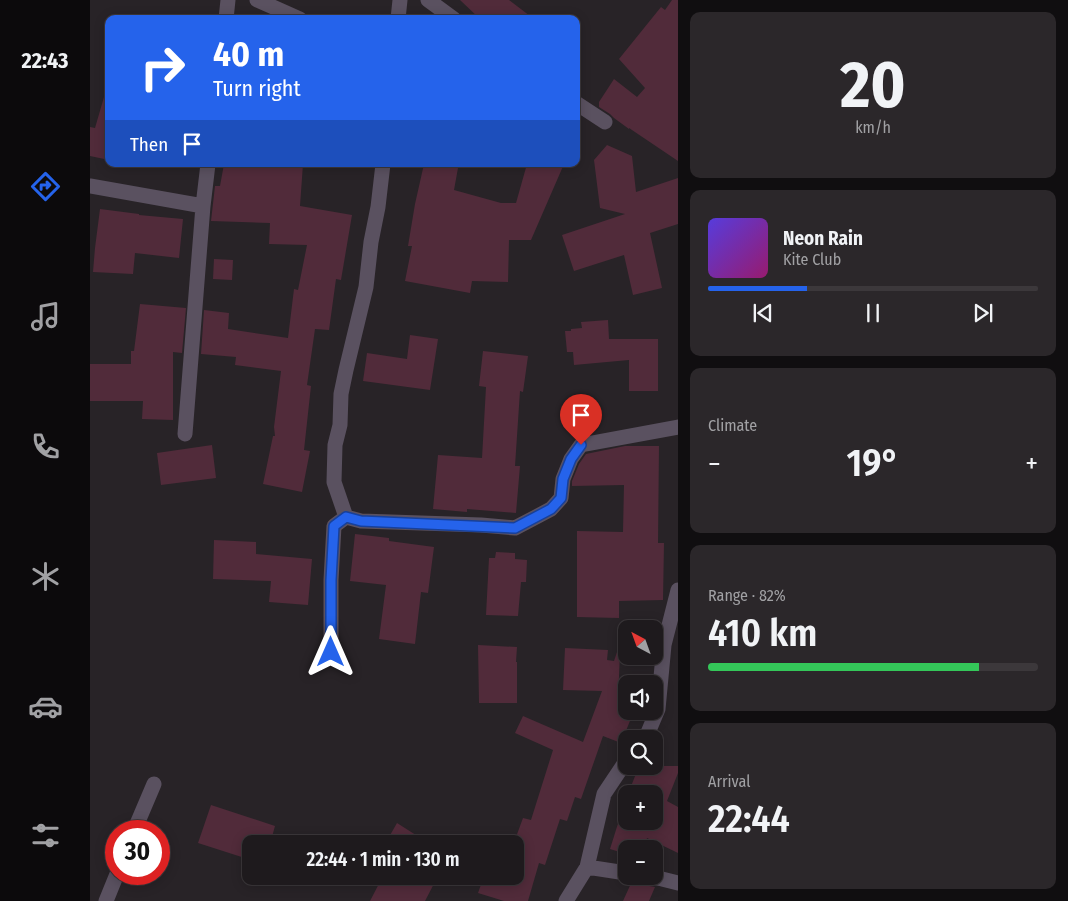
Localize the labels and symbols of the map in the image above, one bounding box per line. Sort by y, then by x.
pin [560,394,602,445]
north arrow [618,620,662,665]
position arrow [304,625,356,677]
speed limit sign: 30 [105,820,170,885]

